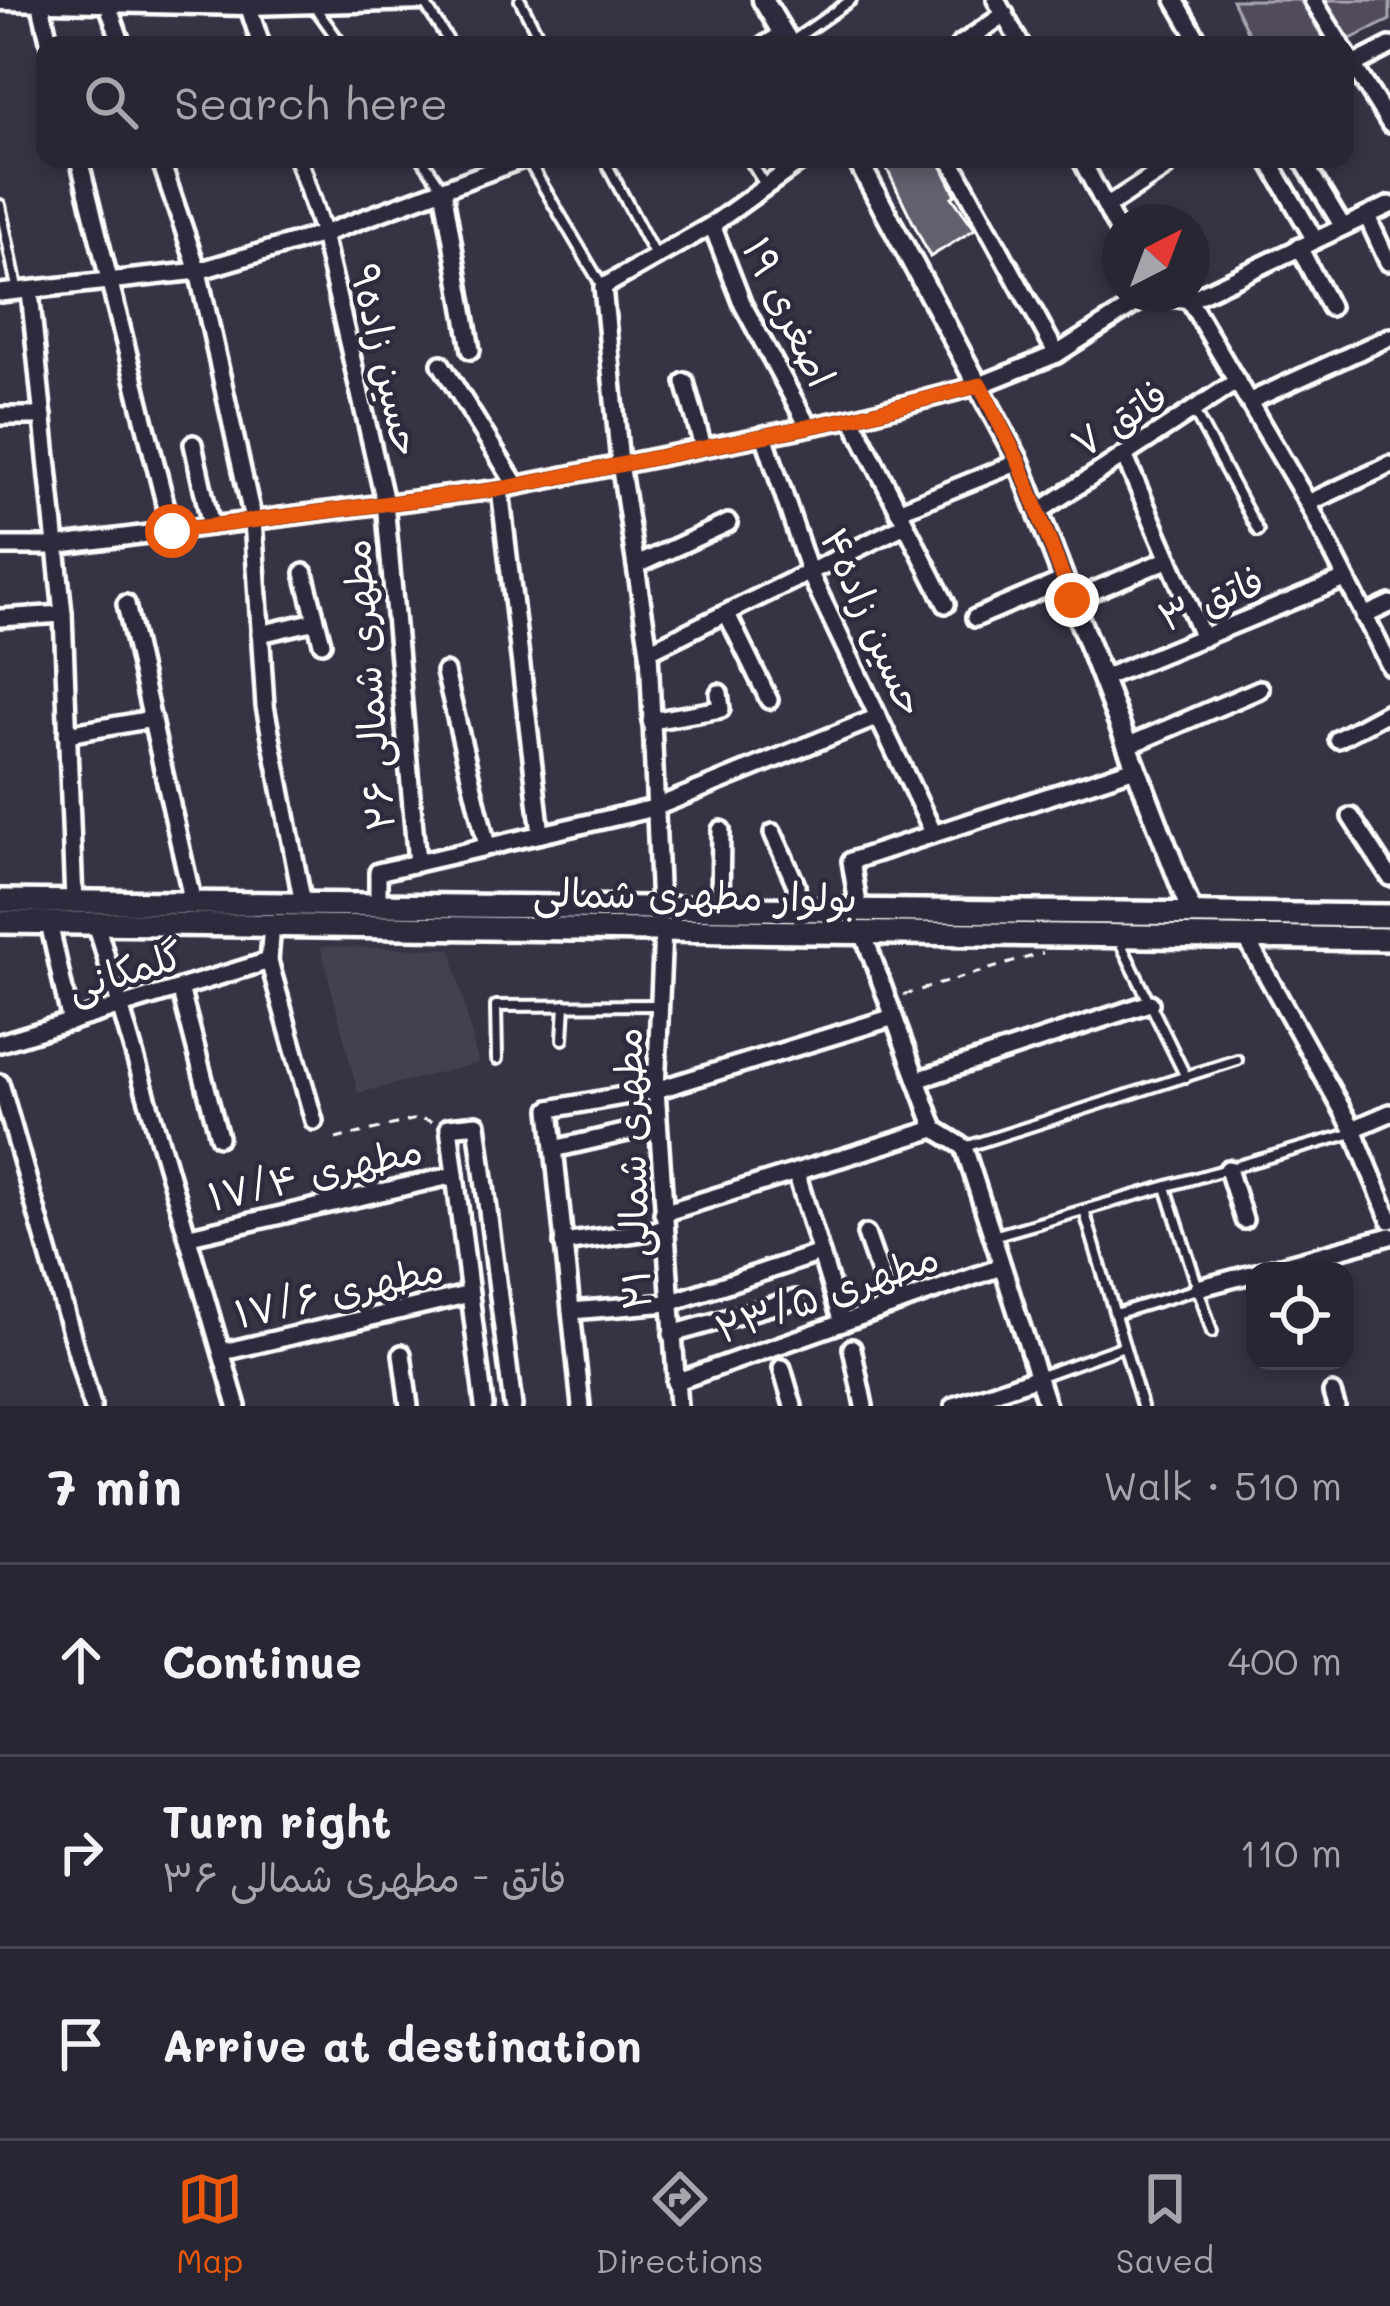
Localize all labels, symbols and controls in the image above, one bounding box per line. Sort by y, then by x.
search box [36,36,1354,168]
icon: search [78,69,144,135]
text: Search here [174,73,448,131]
north arrow [1102,204,1210,312]
street label: اصغری ۱۹ [732,228,848,395]
street label: حسین زاده۹ [341,258,434,461]
street label: فاتق ۷ [1060,368,1176,468]
route start [145,504,199,558]
street label: حسین زاده۴ [810,519,939,724]
street label: مطهری شمالی ۲۶ [328,537,407,833]
street label: فاتق ۳ [1150,553,1271,642]
route end [1045,573,1099,627]
street label: بولوار مطهری شمالی [533,865,858,924]
street label: گلمکانی [60,928,189,1013]
street label: مطهری شمالی ۲۱ [600,1027,663,1311]
street label: مطهری ۱۷/۴ [203,1122,427,1221]
street label: مطهری ۲۳/۵ [708,1230,945,1354]
street label: مطهری ۱۷/۶ [229,1241,448,1338]
map controls [1246,1262,1354,1370]
button: locate [1246,1262,1354,1370]
text: 7 min [48,1451,182,1518]
text: Walk · 510 m [1103,1459,1342,1510]
icon: ahead [48,1627,114,1693]
text: Continue [162,1631,362,1689]
text: 400 m [1227,1634,1342,1685]
text: Turn right [162,1791,391,1849]
icon: right [48,1819,114,1885]
text: 110 m [1240,1826,1342,1877]
text: فاتق - مطهری شمالی ۳۶ [162,1851,566,1902]
icon: arrive [48,2011,114,2077]
text: Arrive at destination [162,2015,642,2073]
tab: Map [176,2166,243,2281]
tab: Directions [596,2166,763,2281]
tab: Saved [1116,2166,1214,2281]

